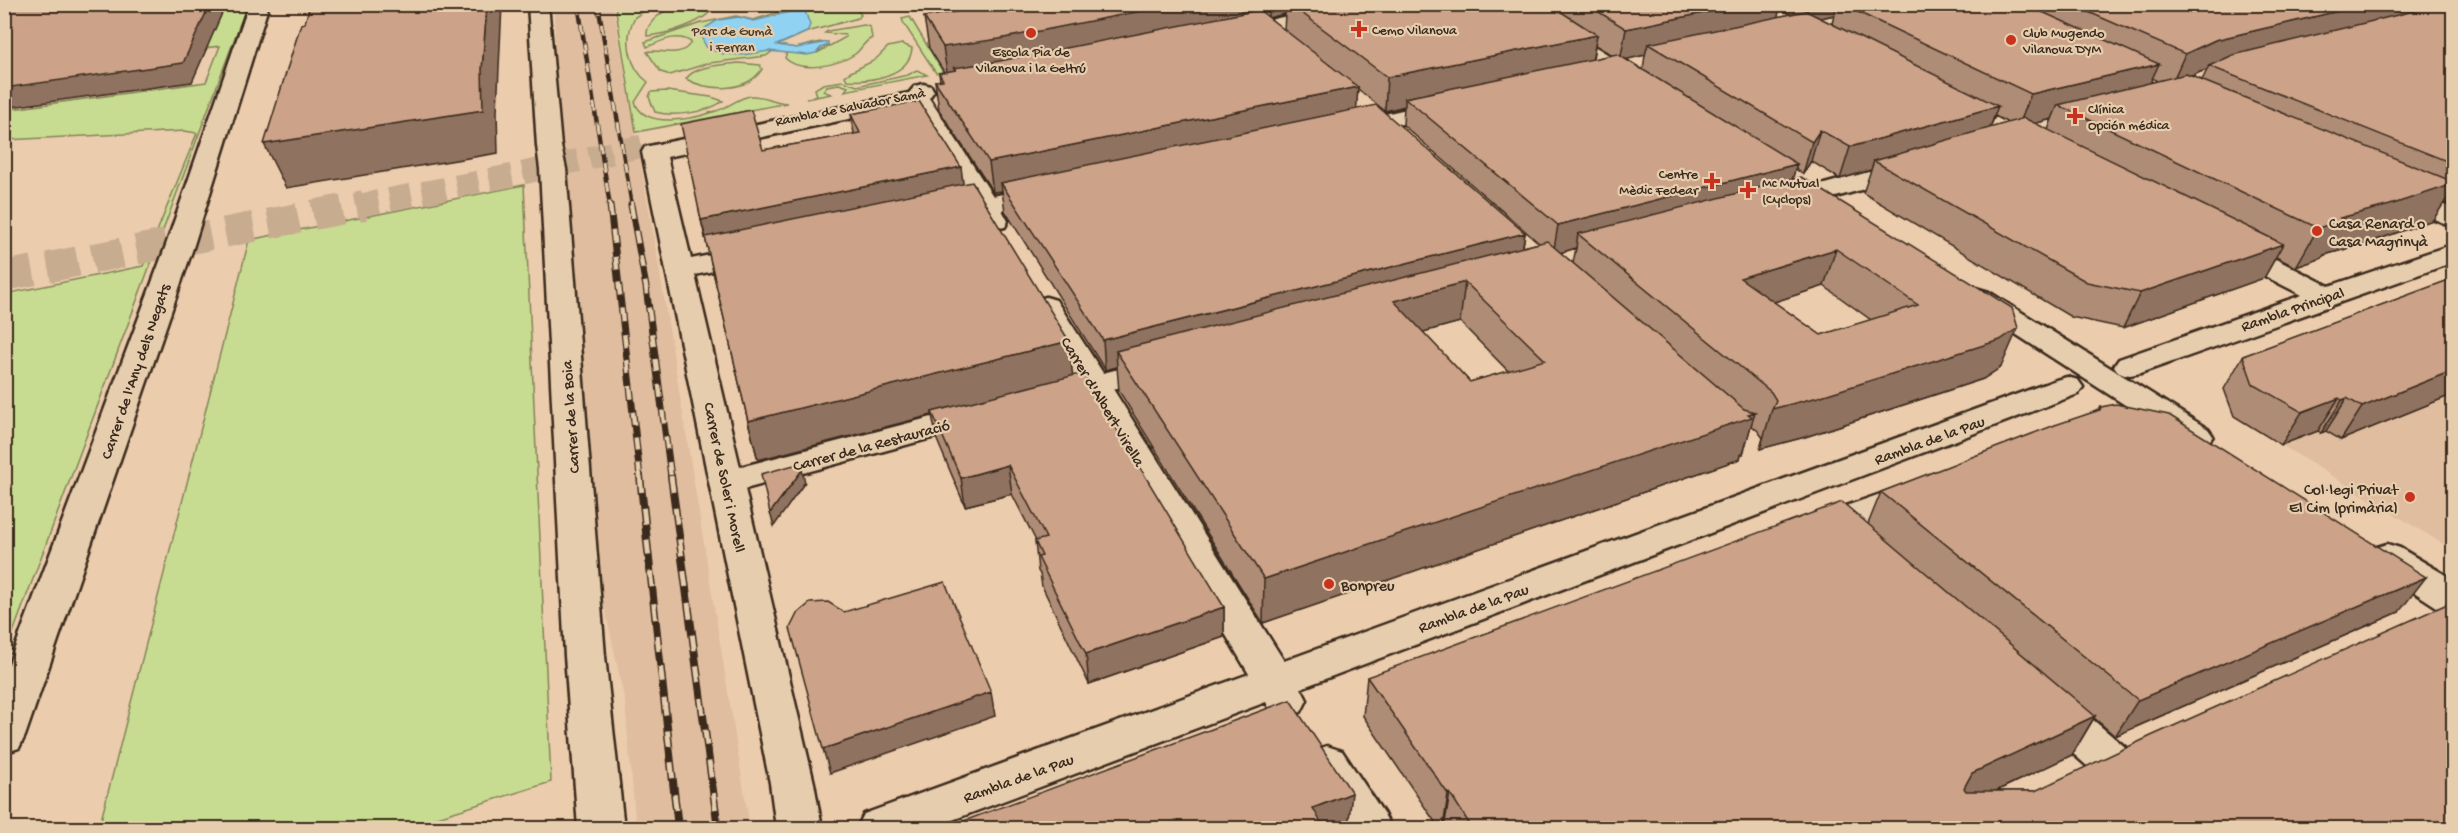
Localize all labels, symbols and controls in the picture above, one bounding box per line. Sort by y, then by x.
marker: Cemo Vilanova [1350,20,1368,38]
place label: Cemo Vilanova [1372,23,1458,40]
park label: Parc de Gumà i Ferran [691,24,773,57]
marker: Escola Pia de Vilanova i la Geltrú [1024,26,1038,40]
place label: Club Mugendo Vilanova DYM [2022,26,2105,59]
marker: Club Mugendo Vilanova DYM [2004,33,2018,47]
place label: Escola Pia de Vilanova i la Geltrú [975,45,1086,78]
street label: Rambla de Salvador Samà [774,85,928,131]
place label: Clínica Opción médica [2088,102,2171,135]
marker: Clínica Opción médica [2066,107,2084,125]
place label: Centre Mèdic Fedear [1619,167,1699,200]
marker: Centre Mèdic Fedear [1703,172,1721,190]
place label: Mc Mutual (Cyclops) [1762,176,1819,209]
marker: Mc Mutual (Cyclops) [1739,181,1757,199]
place label: Casa Renard o Casa Magrinyà [2329,216,2429,253]
marker: Casa Renard o Casa Magrinyà [2310,224,2324,238]
street label: Carrer de l'Any dels Negats [98,281,177,462]
street label: Rambla Principal [2239,285,2347,338]
street label: Carrer d'Albert Virella [1055,335,1148,472]
street label: Carrer de la Boia [559,359,586,474]
street label: Carrer de Soler i Morell [697,401,748,554]
street label: Rambla de la Pau [1872,413,1988,471]
street label: Carrer de la Restauració [791,417,952,477]
place label: Col·legi Privat El Cim (primària) [2289,482,2399,519]
marker: Col·legi Privat El Cim (primària) [2403,490,2417,504]
marker: Bonpreu [1322,577,1336,591]
place label: Bonpreu [1340,578,1395,597]
street label: Rambla de la Pau [1416,581,1532,639]
street label: Rambla de la Pau [961,751,1077,809]

